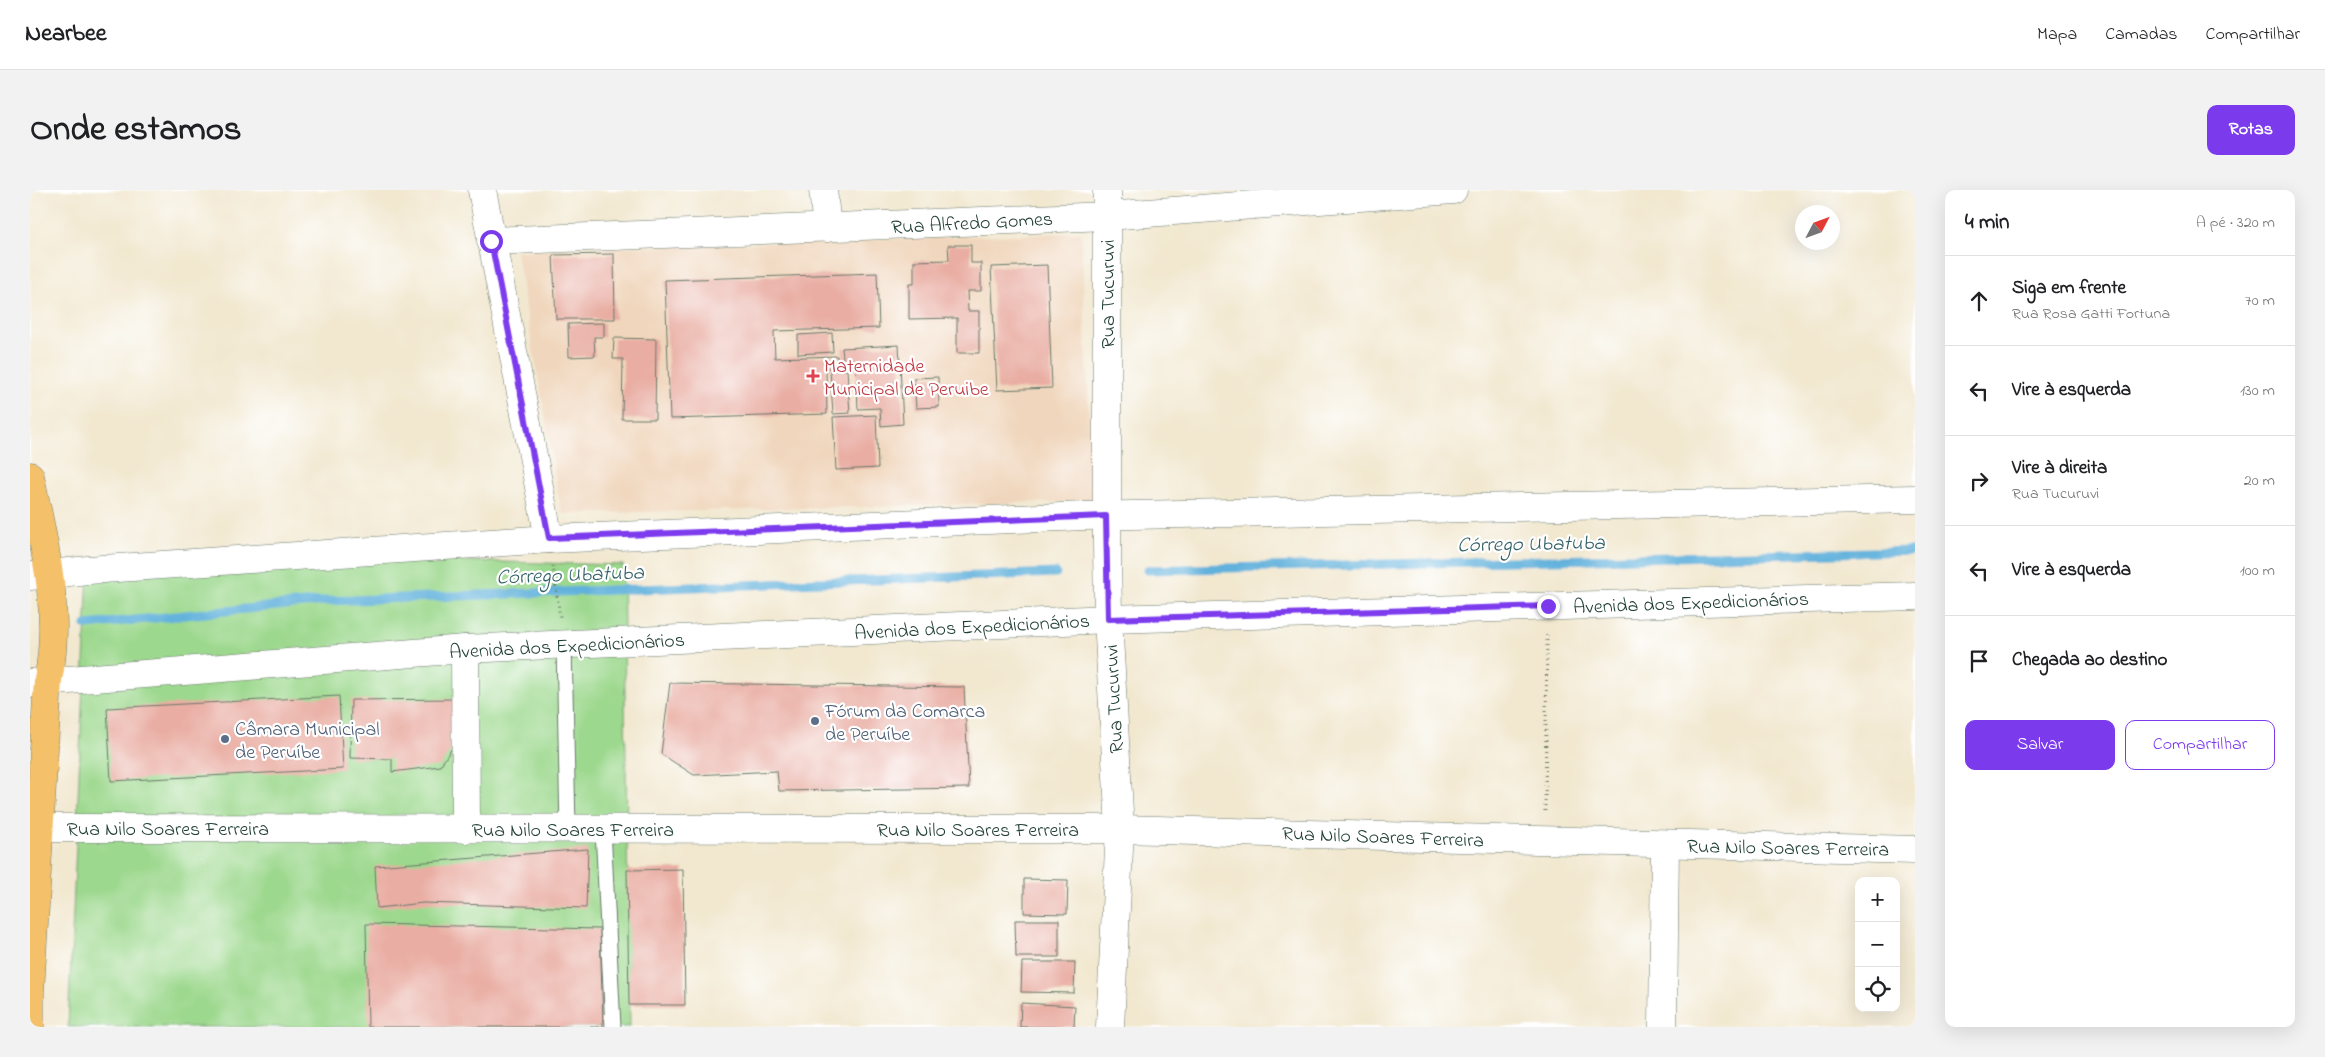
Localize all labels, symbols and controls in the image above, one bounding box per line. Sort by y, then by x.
text: Nearbee [25,17,107,52]
text: Mapa [2037,22,2077,48]
text: Camadas [2105,22,2178,48]
text: Compartilhar [2206,22,2300,48]
text: Onde estamos [30,105,242,156]
button: Rotas [2207,105,2295,155]
north arrow [1795,205,1840,250]
street label: Rua Alfredo Gomes [890,206,1054,243]
text: 4 min [1965,208,2009,238]
text: A pé · 320 m [2196,211,2275,235]
route start [480,230,503,253]
street label: Rua Tucuruvi [1095,239,1124,349]
text: Siga em frente [2012,275,2126,302]
icon: ahead [1965,287,1993,315]
text: 70 m [2245,289,2275,313]
text: Rua Rosa Gatti Fortuna [2012,302,2170,326]
place label: Maternidade Municipal de Peruibe [824,353,989,405]
marker: Maternidade Municipal de Peruibe [806,369,820,383]
icon: left [1965,377,1993,405]
text: Vire à esquerda [2012,377,2131,404]
text: 130 m [2240,379,2275,403]
text: Vire à direita [2012,455,2107,482]
icon: right [1965,467,1993,495]
text: 20 m [2244,469,2275,493]
text: Rua Tucuruvi [2012,482,2099,506]
water label: Córrego Ubatuba [1457,529,1606,562]
icon: left [1965,557,1993,585]
text: Vire à esquerda [2012,557,2131,584]
water label: Córrego Ubatuba [496,558,645,595]
text: 100 m [2240,559,2275,583]
street label: Avenida dos Expedicionários [1573,586,1809,623]
route end [1537,595,1560,618]
street label: Avenida dos Expedicionários [854,608,1091,649]
street label: Avenida dos Expedicionários [449,627,686,668]
street label: Rua Tucuruvi [1098,644,1133,754]
icon: arrive [1965,647,1993,675]
text: Chegada ao destino [2012,647,2167,674]
place label: Fórum da Comarca de Peruíbe [824,698,985,750]
marker: Fórum da Comarca de Peruíbe [809,715,821,727]
place label: Câmara Municipal de Peruíbe [235,716,380,768]
button: Salvar [1965,720,2115,770]
button: Compartilhar [2125,720,2275,770]
marker: Câmara Municipal de Peruíbe [219,733,231,745]
street label: Rua Nilo Soares Ferreira [67,816,269,845]
street label: Rua Nilo Soares Ferreira [472,817,674,846]
street label: Rua Nilo Soares Ferreira [877,817,1079,846]
street label: Rua Nilo Soares Ferreira [1281,820,1485,857]
street label: Rua Nilo Soares Ferreira [1687,833,1889,866]
map controls [1855,877,1900,1012]
button: + [1855,877,1900,922]
button: − [1855,922,1900,967]
button: locate [1855,967,1900,1012]

